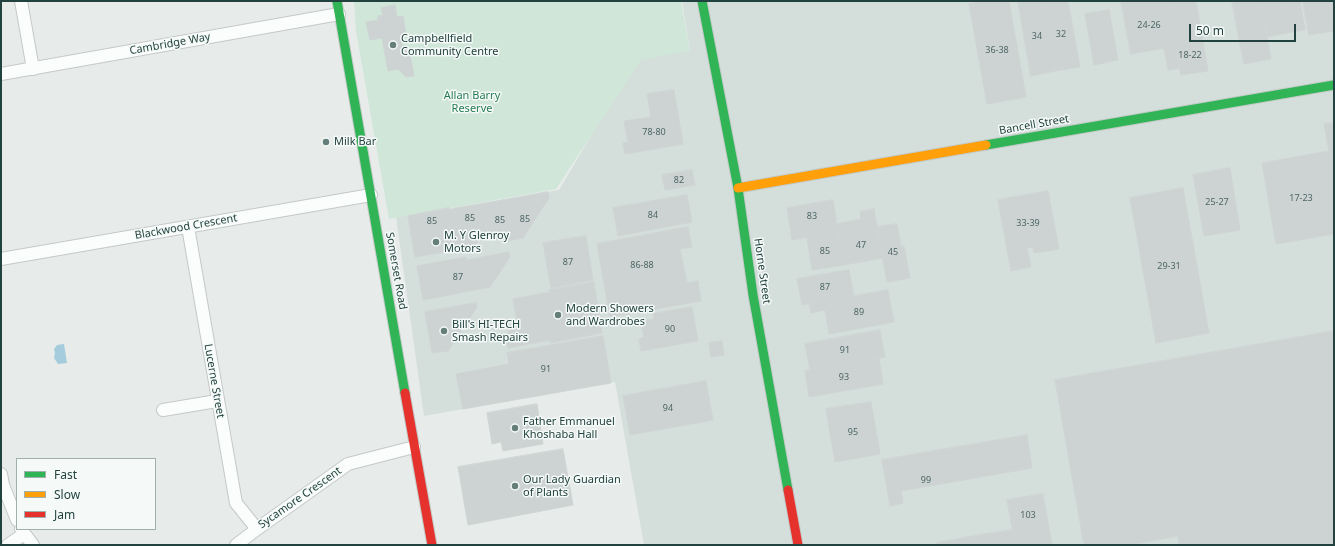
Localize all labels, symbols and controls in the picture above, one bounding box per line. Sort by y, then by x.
scale bar [1191,16,1298,42]
house number: 24-26 [1137,20,1161,30]
text: 50 m [1196,22,1224,39]
house number: 32 [1056,29,1066,39]
street label: Cambridge Way [129,30,211,58]
house number: 34 [1032,31,1042,41]
place label: Campbellfield Community Centre [401,32,499,58]
marker: Campbellfield Community Centre [388,40,398,50]
house number: 36-38 [985,45,1009,55]
house number: 18-22 [1178,50,1202,60]
park label: Allan Barry Reserve [444,89,500,115]
street label: Bancell Street [998,112,1070,138]
house number: 78-80 [642,127,666,137]
place label: Milk Bar [334,135,376,149]
marker: Milk Bar [321,137,331,147]
house number: 82 [674,175,684,185]
house number: 17-23 [1289,193,1313,203]
house number: 25-27 [1205,197,1229,207]
house number: 84 [648,210,658,220]
street label: Blackwood Crescent [134,211,238,243]
house number: 83 [807,211,817,221]
house number: 85 [465,213,475,223]
house number: 85 [520,214,530,224]
house number: 85 [495,215,505,225]
house number: 85 [427,216,437,226]
house number: 33-39 [1016,218,1040,228]
place label: M. Y Glenroy Motors [444,229,509,255]
street label: Somerset Road [383,231,409,311]
marker: M. Y Glenroy Motors [431,237,441,247]
street label: Horne Street [751,237,773,305]
house number: 47 [856,240,866,250]
house number: 85 [820,246,830,256]
house number: 45 [888,247,898,257]
house number: 87 [563,257,573,267]
house number: 86-88 [630,260,654,270]
house number: 29-31 [1157,261,1181,271]
house number: 87 [453,272,463,282]
house number: 87 [820,282,830,292]
place label: Modern Showers and Wardrobes [566,302,654,328]
house number: 89 [854,307,864,317]
marker: Modern Showers and Wardrobes [553,310,563,320]
place label: Bill's HI-TECH Smash Repairs [452,318,528,344]
house number: 90 [665,324,675,334]
marker: Bill's HI-TECH Smash Repairs [439,326,449,336]
street label: Lucerne Street [201,343,227,419]
house number: 91 [840,345,850,355]
house number: 91 [541,364,551,374]
house number: 93 [839,372,849,382]
house number: 94 [663,403,673,413]
place label: Father Emmanuel Khoshaba Hall [523,415,615,441]
marker: Father Emmanuel Khoshaba Hall [510,423,520,433]
house number: 95 [848,427,858,437]
legend [16,458,156,530]
street label: Sycamore Crescent [256,464,344,532]
text: Fast [54,466,77,483]
place label: Our Lady Guardian of Plants [523,473,621,499]
house number: 99 [921,475,931,485]
marker: Our Lady Guardian of Plants [510,481,520,491]
text: Slow [54,486,80,503]
text: Jam [54,506,75,523]
house number: 103 [1020,510,1036,520]

